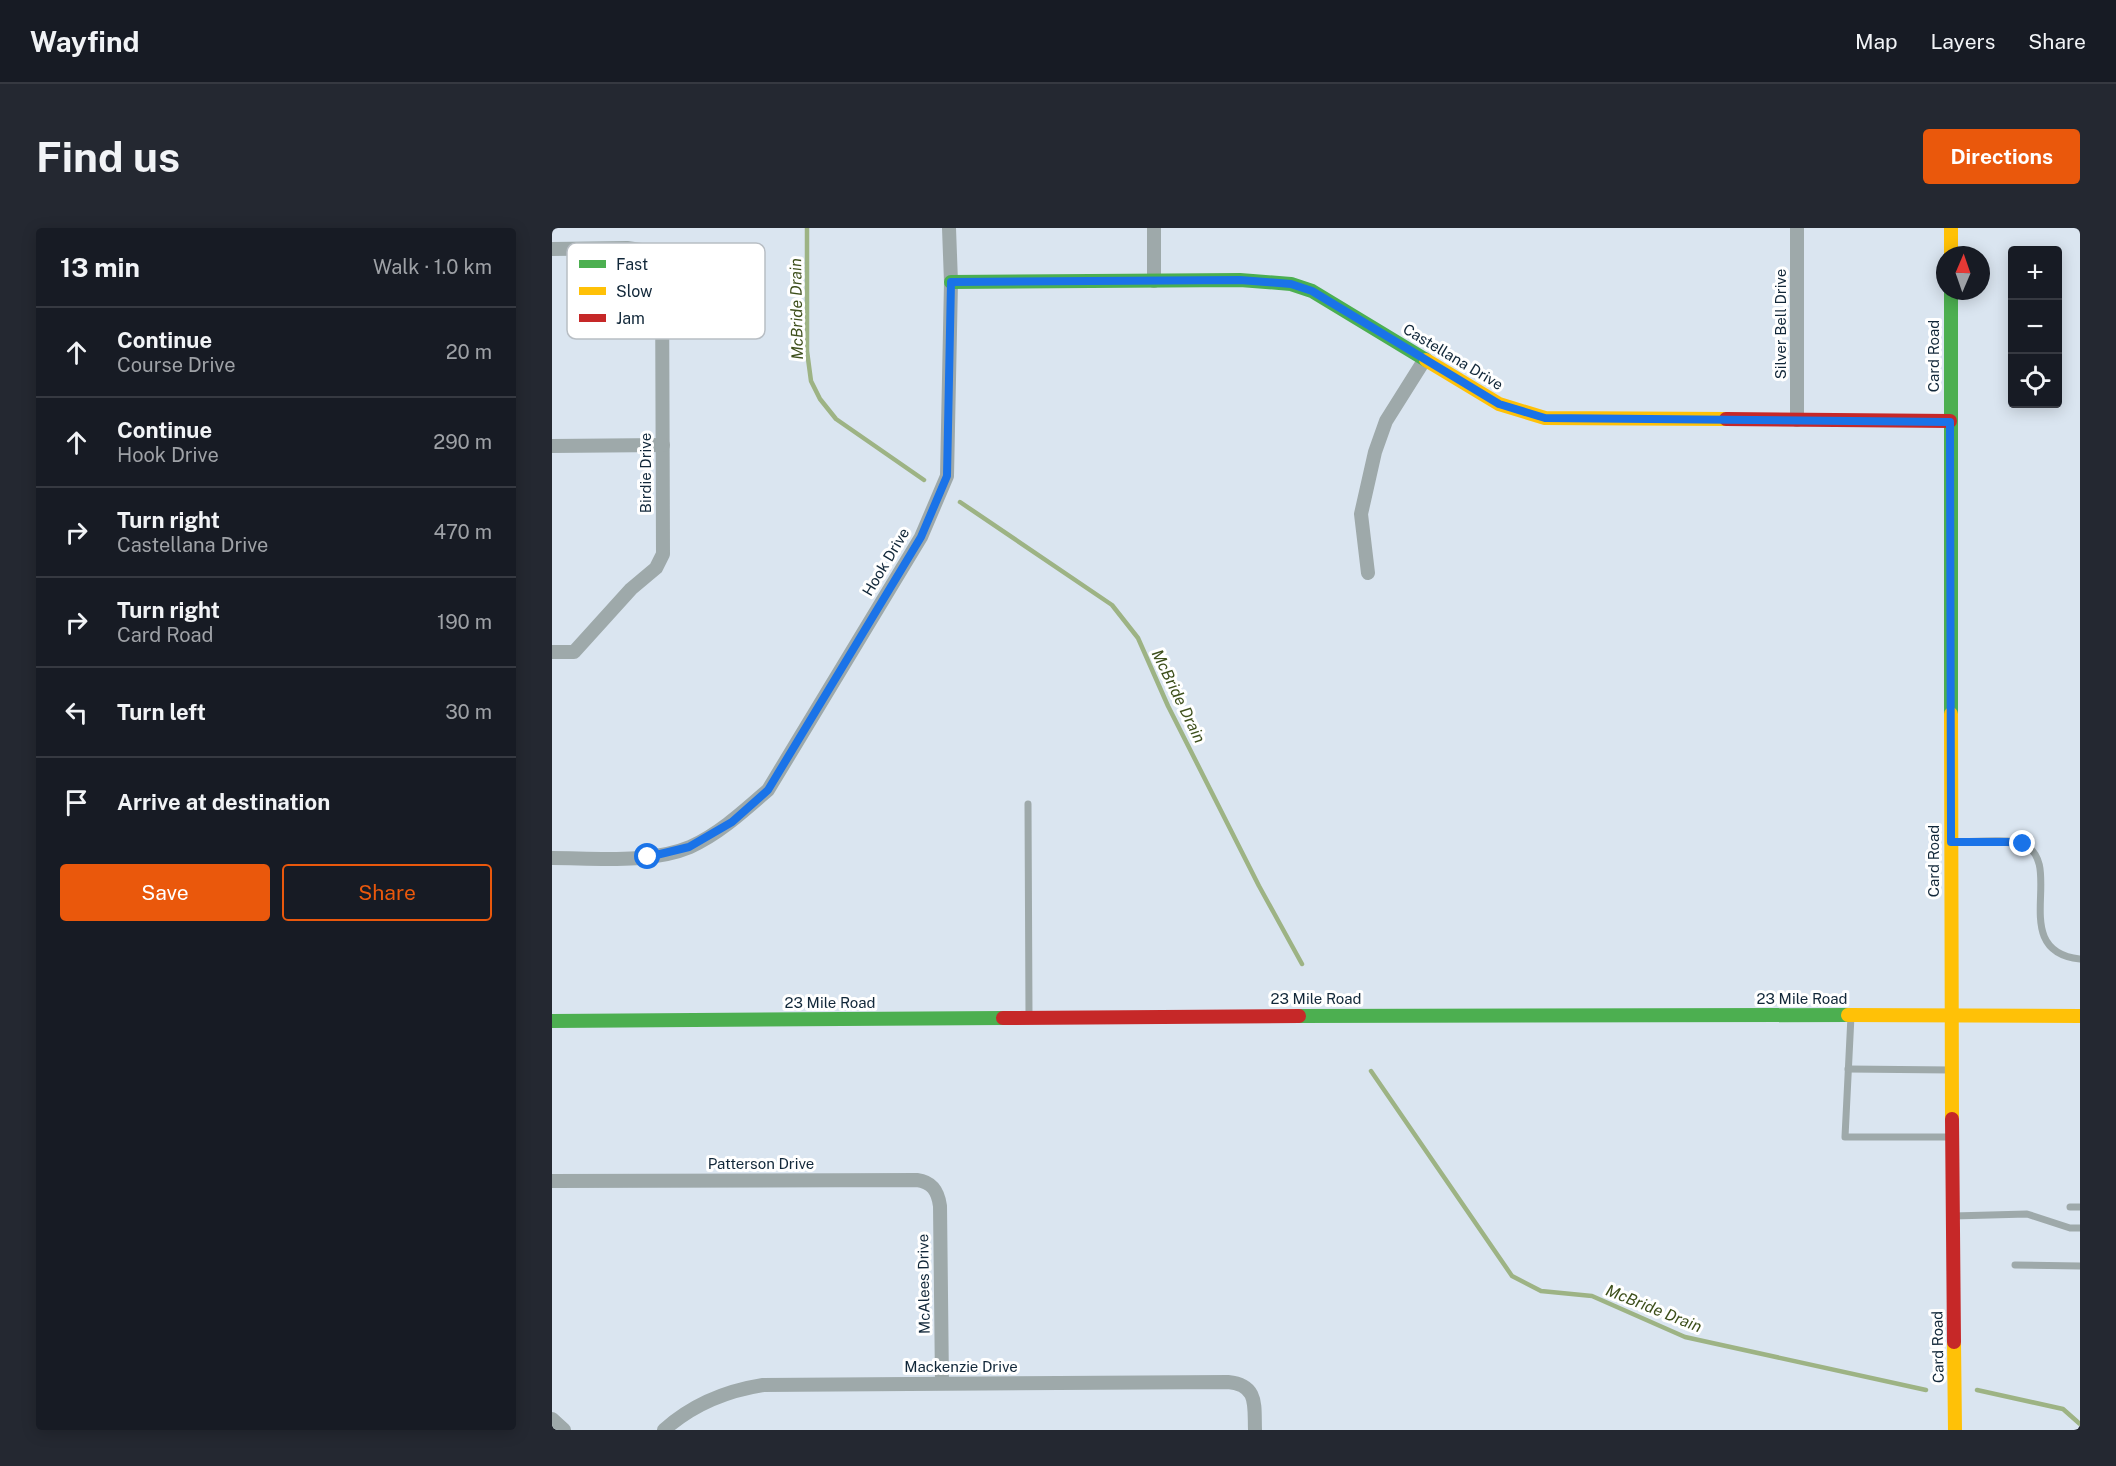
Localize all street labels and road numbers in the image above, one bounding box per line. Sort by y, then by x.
street label: Silver Bell Drive [1772,269,1789,379]
street label: Castellana Drive [1400,320,1506,393]
street label: Card Road [1925,320,1942,392]
street label: Birdie Drive [637,433,654,513]
street label: Hook Drive [859,525,913,599]
street label: Card Road [1925,825,1942,897]
street label: 23 Mile Road [1271,990,1361,1007]
street label: 23 Mile Road [1757,990,1847,1007]
street label: 23 Mile Road [785,994,875,1011]
street label: Patterson Drive [708,1155,814,1172]
street label: McAlees Drive [914,1234,933,1334]
street label: Card Road [1928,1311,1947,1383]
street label: Mackenzie Drive [904,1358,1018,1375]

